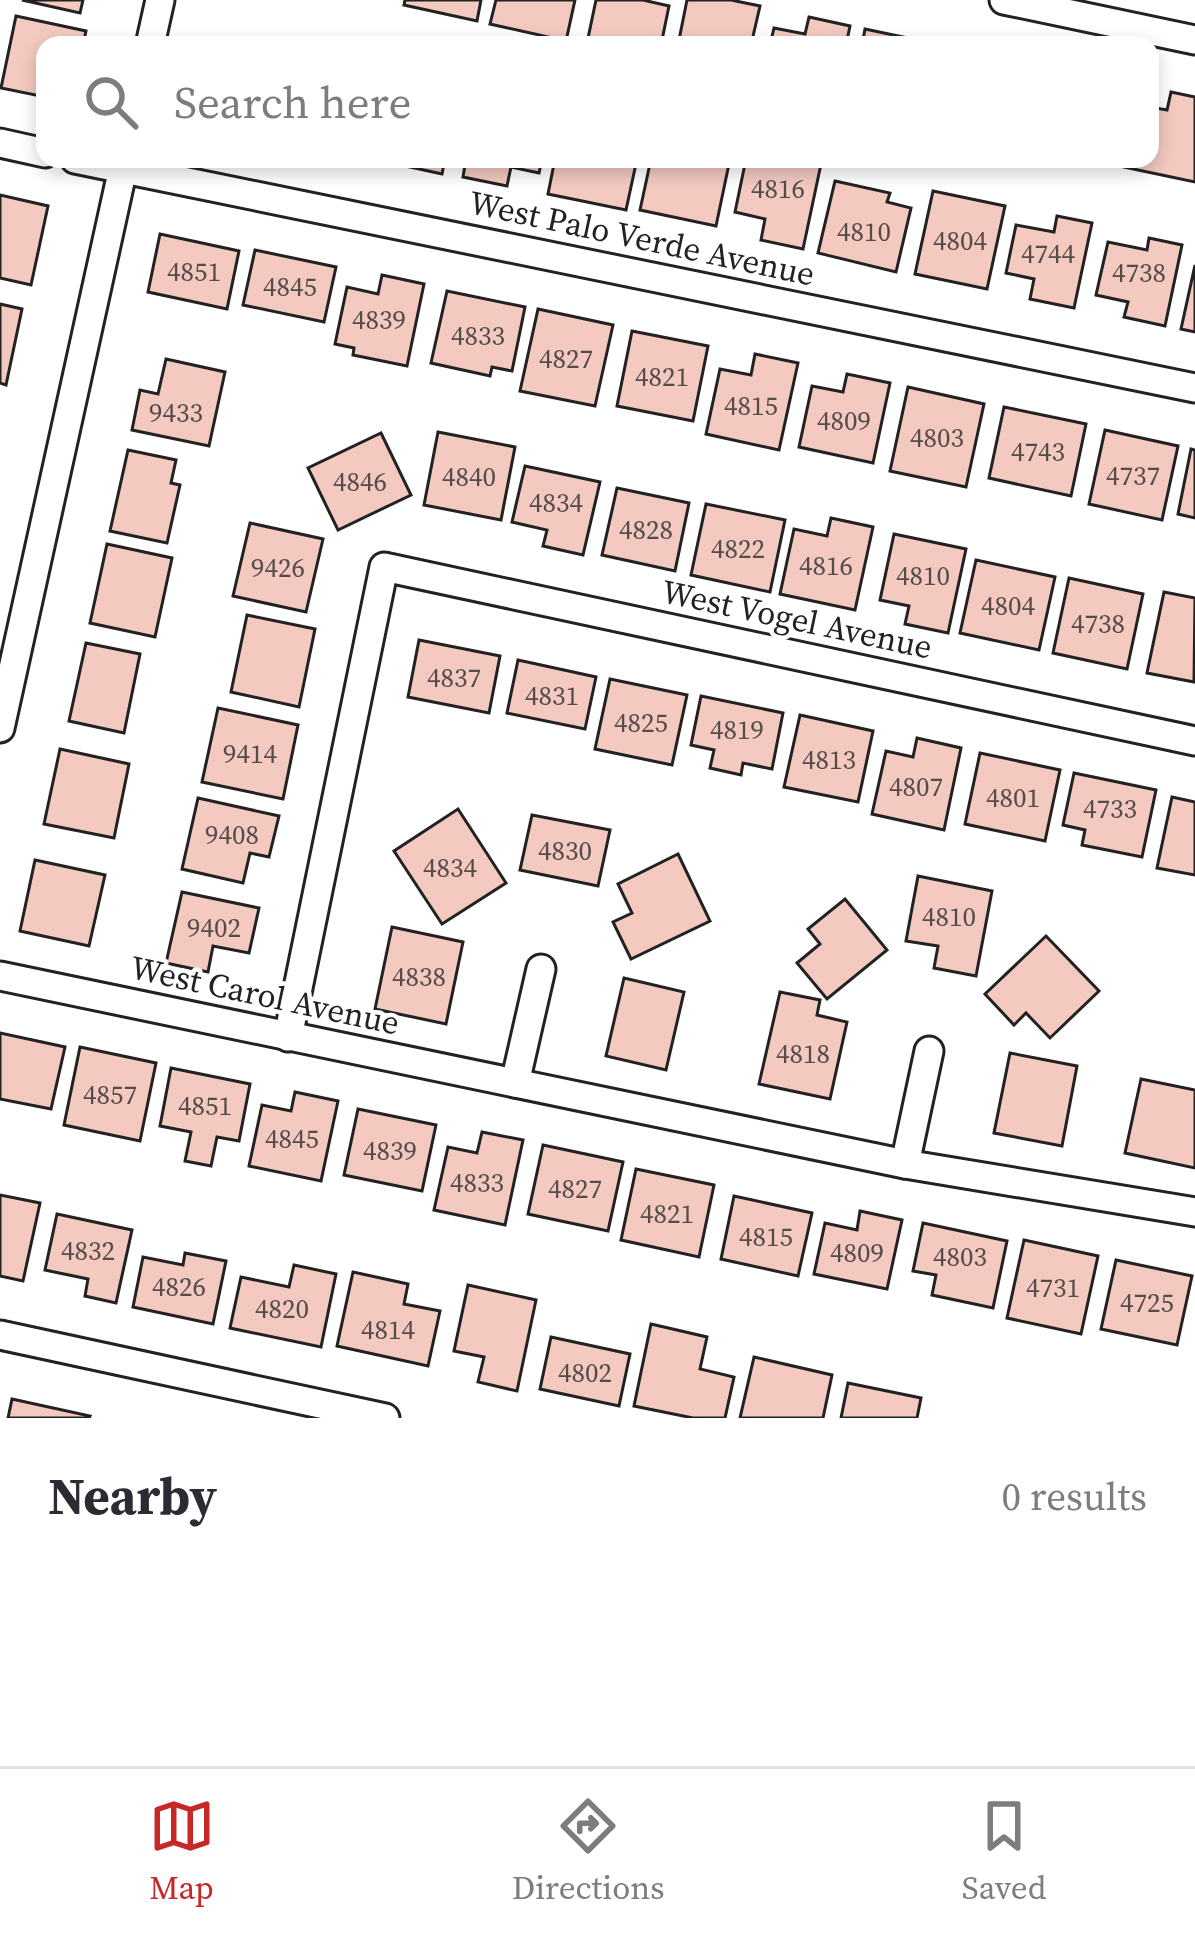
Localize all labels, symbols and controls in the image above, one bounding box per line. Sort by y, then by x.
search box [36,36,1159,168]
icon: search [78,69,144,135]
text: Search here [174,71,411,133]
house number: 4816 [751,170,805,207]
street label: West Palo Verde Avenue [465,179,819,297]
house number: 4810 [837,213,891,250]
house number: 4804 [933,222,987,259]
house number: 4744 [1021,235,1075,272]
house number: 4851 [167,253,221,290]
house number: 4738 [1112,254,1166,291]
house number: 4845 [263,268,317,305]
house number: 4839 [352,301,406,338]
house number: 4833 [451,317,505,354]
house number: 4827 [539,340,593,377]
house number: 4821 [635,358,689,395]
house number: 4815 [724,387,778,424]
house number: 9433 [149,394,203,431]
house number: 4809 [817,402,871,439]
house number: 4803 [910,419,964,456]
house number: 4743 [1011,433,1065,470]
house number: 4737 [1106,457,1160,494]
house number: 4840 [442,458,496,495]
house number: 4846 [333,463,387,500]
house number: 4834 [529,484,583,521]
house number: 4828 [619,511,673,548]
house number: 4822 [711,530,765,567]
house number: 4816 [799,547,853,584]
house number: 9426 [251,549,305,586]
house number: 4810 [896,557,950,594]
street label: West Vogel Avenue [658,568,936,670]
house number: 4804 [981,587,1035,624]
house number: 4738 [1071,605,1125,642]
house number: 4837 [427,659,481,696]
house number: 4831 [525,677,579,714]
house number: 4825 [614,704,668,741]
house number: 4819 [710,711,764,748]
house number: 9414 [223,735,277,772]
house number: 4813 [802,741,856,778]
house number: 4807 [889,768,943,805]
house number: 4801 [986,779,1040,816]
house number: 4733 [1083,790,1137,827]
house number: 9408 [205,816,259,853]
house number: 4830 [538,832,592,869]
house number: 4834 [423,849,477,886]
house number: 4810 [922,898,976,935]
house number: 9402 [187,909,241,946]
street label: West Carol Avenue [126,945,404,1045]
house number: 4838 [392,958,446,995]
house number: 4818 [776,1035,830,1072]
house number: 4857 [83,1076,137,1113]
house number: 4851 [178,1087,232,1124]
house number: 4845 [265,1120,319,1157]
house number: 4839 [363,1132,417,1169]
house number: 4833 [450,1164,504,1201]
house number: 4827 [548,1170,602,1207]
house number: 4821 [640,1195,694,1232]
house number: 4815 [739,1218,793,1255]
house number: 4832 [61,1232,115,1269]
house number: 4809 [830,1234,884,1271]
house number: 4803 [933,1238,987,1275]
house number: 4826 [152,1268,206,1305]
house number: 4731 [1026,1269,1080,1306]
house number: 4725 [1120,1284,1174,1321]
house number: 4820 [255,1290,309,1327]
house number: 4814 [361,1311,415,1348]
house number: 4802 [558,1354,612,1391]
text: Nearby [48,1461,217,1531]
text: 0 results [1002,1470,1147,1523]
tab: Map [149,1793,215,1910]
tab: Directions [512,1793,665,1910]
tab: Saved [962,1793,1046,1910]

